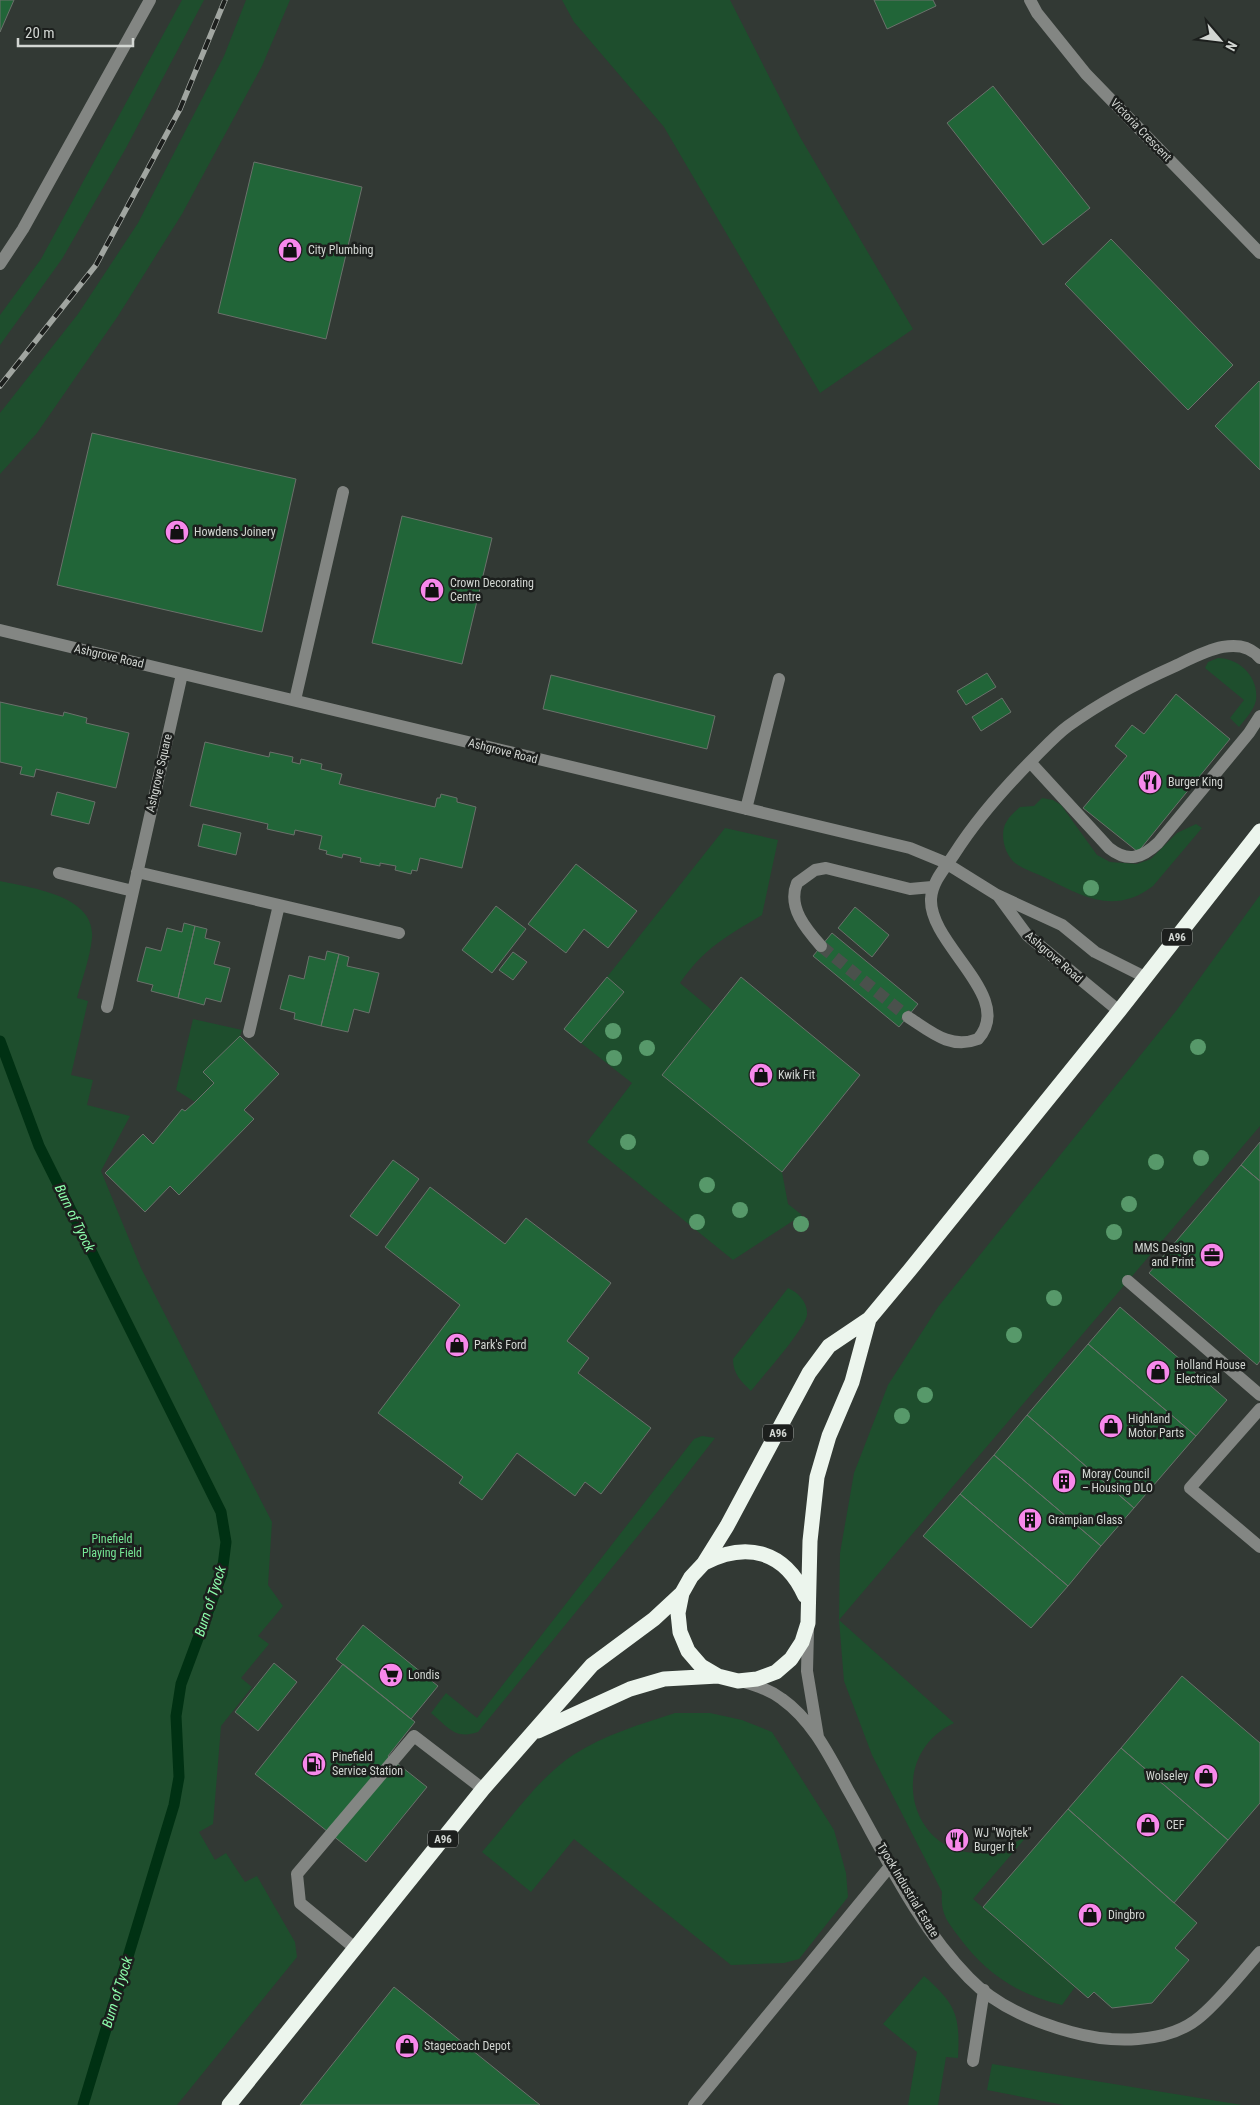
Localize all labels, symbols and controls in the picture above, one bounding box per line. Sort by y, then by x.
scale bar [18,15,132,47]
north arrow [1195,15,1245,65]
text: 20 m [25,24,55,42]
text: N [1222,39,1241,54]
street label: Victoria Crescent [1108,96,1175,164]
shop icon: City Plumbing [277,237,303,263]
place label: City Plumbing [308,243,374,257]
shop icon: Howdens Joinery [164,519,190,545]
place label: Howdens Joinery [194,525,276,539]
place label: Crown Decorating Centre [450,576,534,604]
shop icon: Crown Decorating Centre [419,577,445,603]
street label: Ashgrove Road [73,641,145,671]
street label: Ashgrove Square [143,732,175,814]
street label: Ashgrove Road [467,736,539,766]
restaurant icon: Burger King [1137,769,1163,795]
place label: Burger King [1168,775,1223,789]
street label: Ashgrove Road [1023,928,1085,986]
road number: A96 [1162,929,1192,946]
shop icon: Kwik Fit [748,1062,774,1088]
place label: Kwik Fit [778,1068,815,1082]
water label: Burn of Tyock [52,1182,99,1255]
place label: MMS Design and Print [1134,1241,1194,1269]
office icon: MMS Design and Print [1199,1242,1225,1268]
shop icon: Park's Ford [444,1332,470,1358]
place label: Park's Ford [474,1338,526,1352]
place label: Holland House Electrical [1176,1358,1246,1386]
shop icon: Holland House Electrical [1145,1359,1171,1385]
place label: Highland Motor Parts [1128,1412,1184,1440]
shop icon: Highland Motor Parts [1098,1413,1124,1439]
road number: A96 [763,1425,793,1442]
place label: Moray Council – Housing DLO [1082,1467,1153,1495]
building icon: Moray Council – Housing DLO [1051,1468,1077,1494]
building icon: Grampian Glass [1017,1507,1043,1533]
place label: Grampian Glass [1048,1513,1123,1527]
park label: Pinefield Playing Field [82,1532,142,1560]
water label: Burn of Tyock [191,1563,229,1638]
supermarket icon: Londis [378,1662,404,1688]
place label: Londis [408,1668,440,1682]
place label: Pinefield Service Station [332,1750,403,1778]
fuel station icon: Pinefield Service Station [301,1751,327,1777]
shop icon: Wolseley [1193,1763,1219,1789]
place label: Wolseley [1146,1769,1188,1783]
shop icon: CEF [1135,1812,1161,1838]
place label: CEF [1166,1818,1185,1832]
place label: WJ "Wojtek" Burger It [974,1826,1032,1854]
restaurant icon: WJ "Wojtek" Burger It [944,1827,970,1853]
road number: A96 [428,1830,458,1848]
street label: Tyock Industrial Estate [874,1840,942,1940]
shop icon: Dingbro [1077,1902,1103,1928]
place label: Dingbro [1108,1908,1145,1922]
water label: Burn of Tyock [99,1954,136,2029]
shop icon: Stagecoach Depot [394,2033,420,2059]
place label: Stagecoach Depot [424,2039,511,2053]

